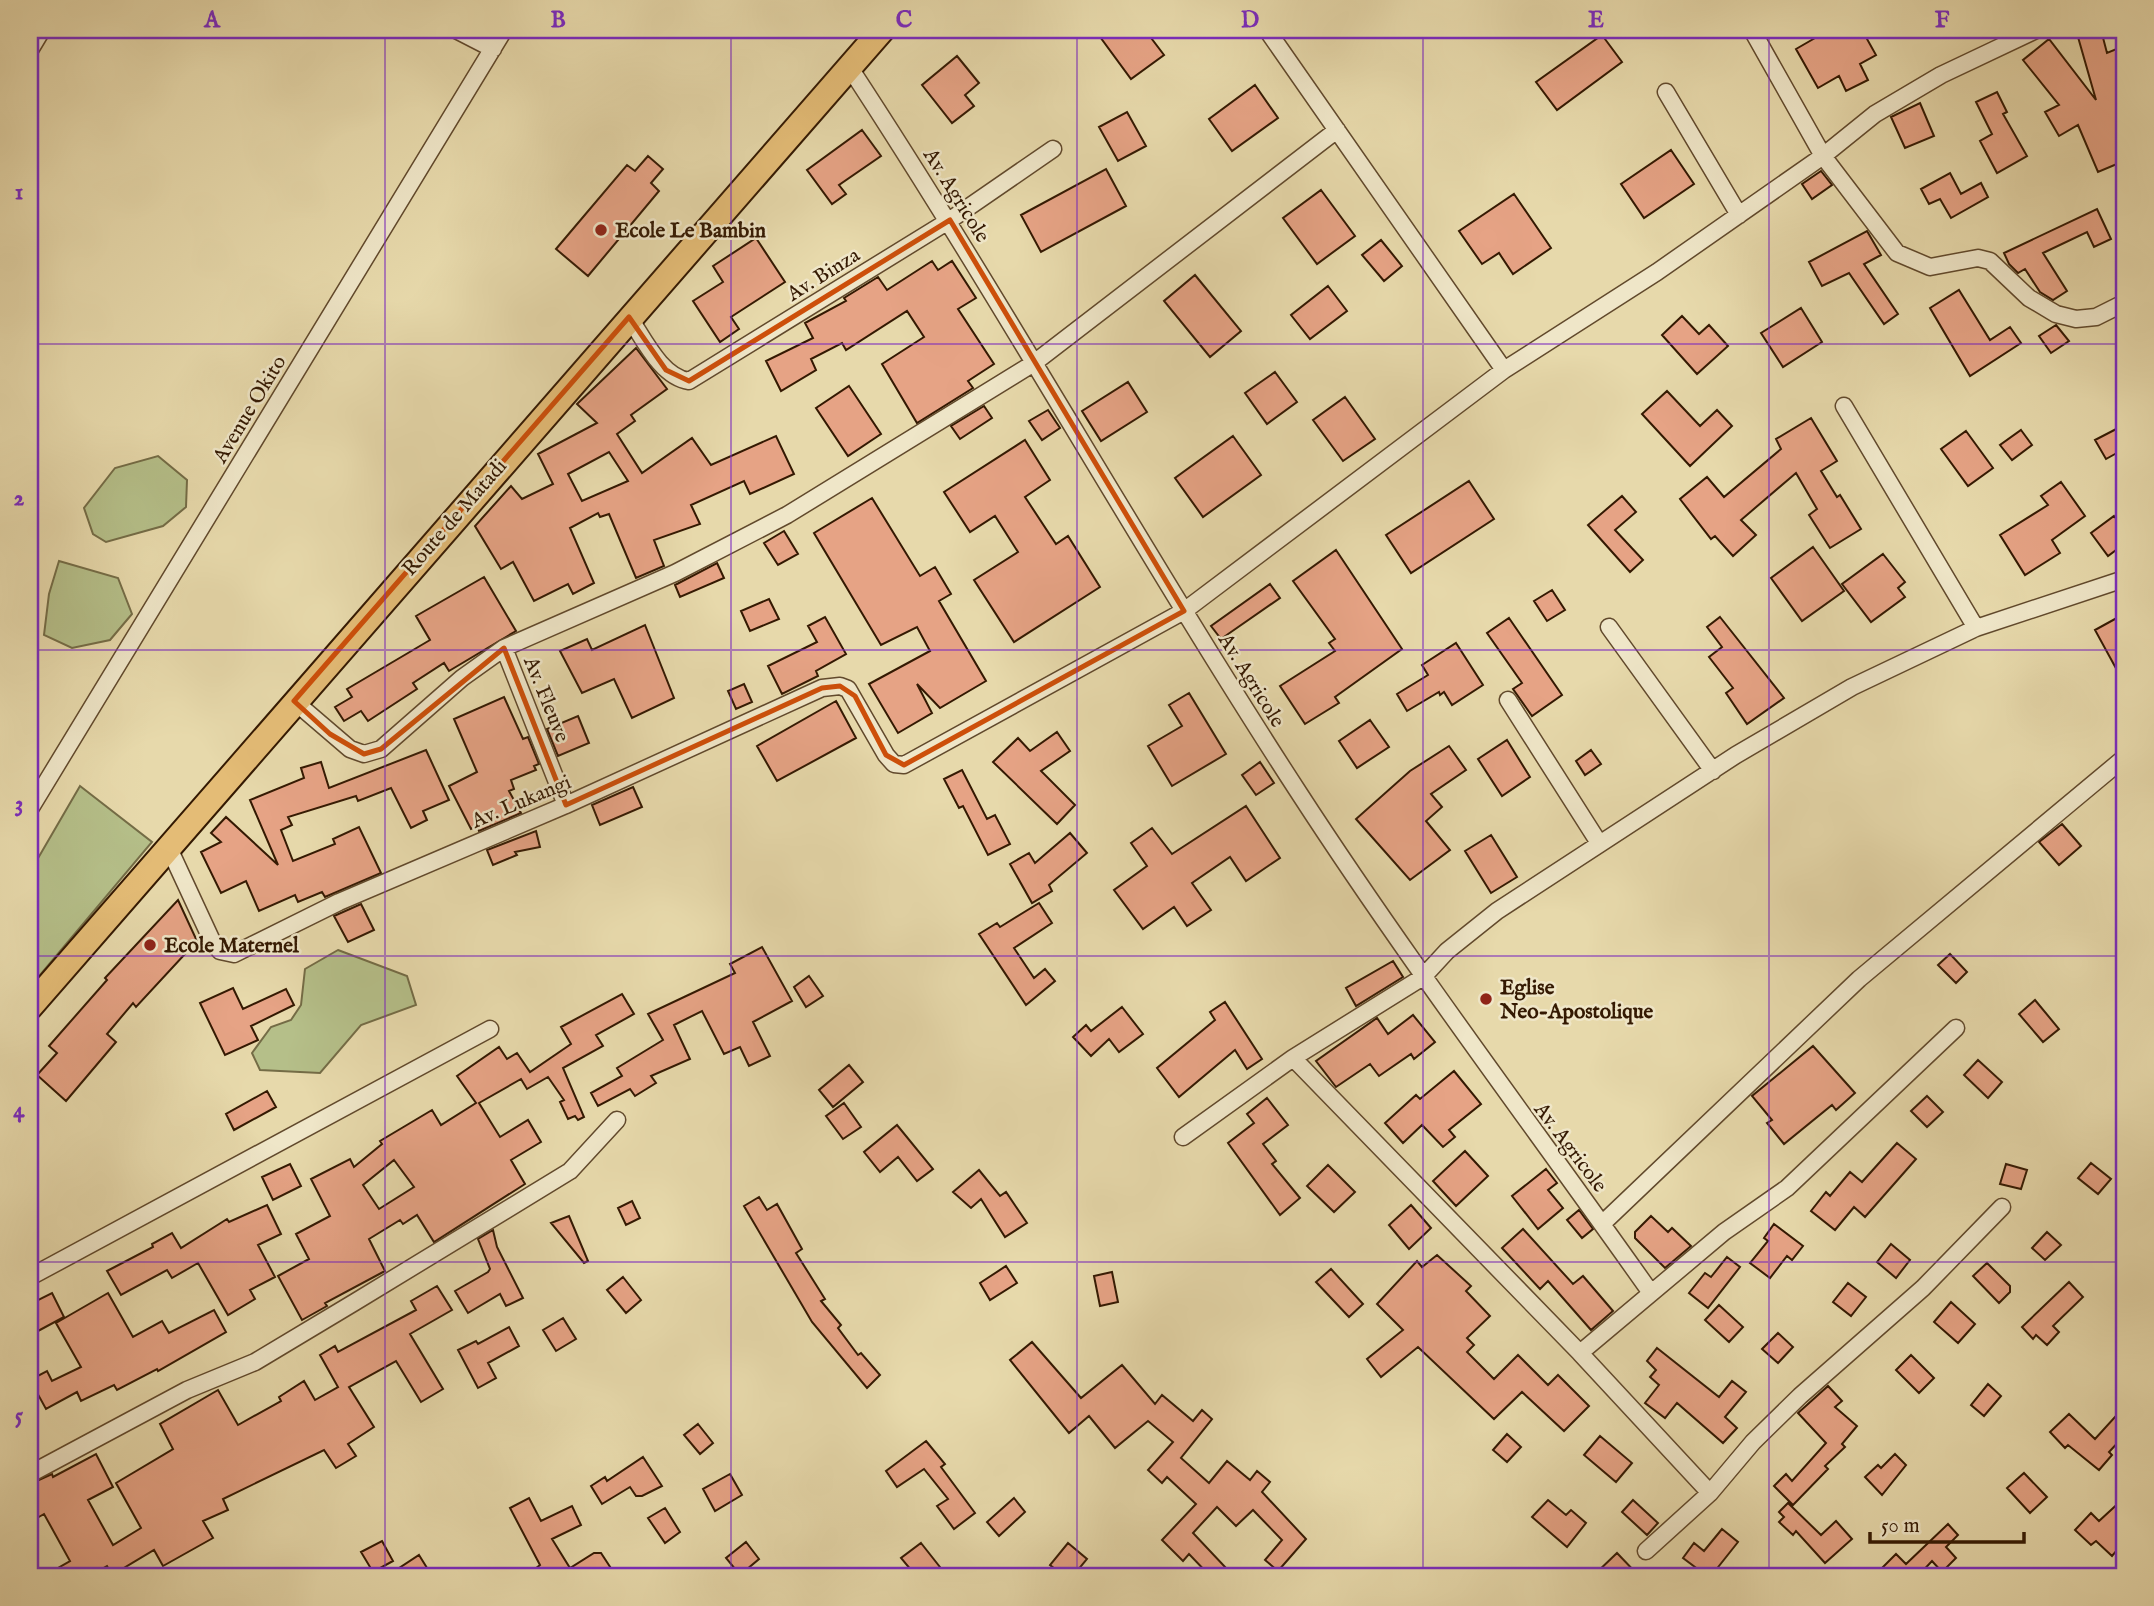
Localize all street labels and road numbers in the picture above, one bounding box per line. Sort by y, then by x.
street label: Av. Agricole [916,143,995,248]
street label: Av. Binza [781,242,866,309]
street label: Avenue Okito [207,351,293,470]
street label: Route de Matadi [397,454,513,582]
street label: Av. Agricole [1211,628,1290,733]
street label: Av. Fleuve [516,652,575,747]
street label: Av. Lukangi [467,769,576,836]
street label: Av. Agricole [1527,1097,1613,1199]

